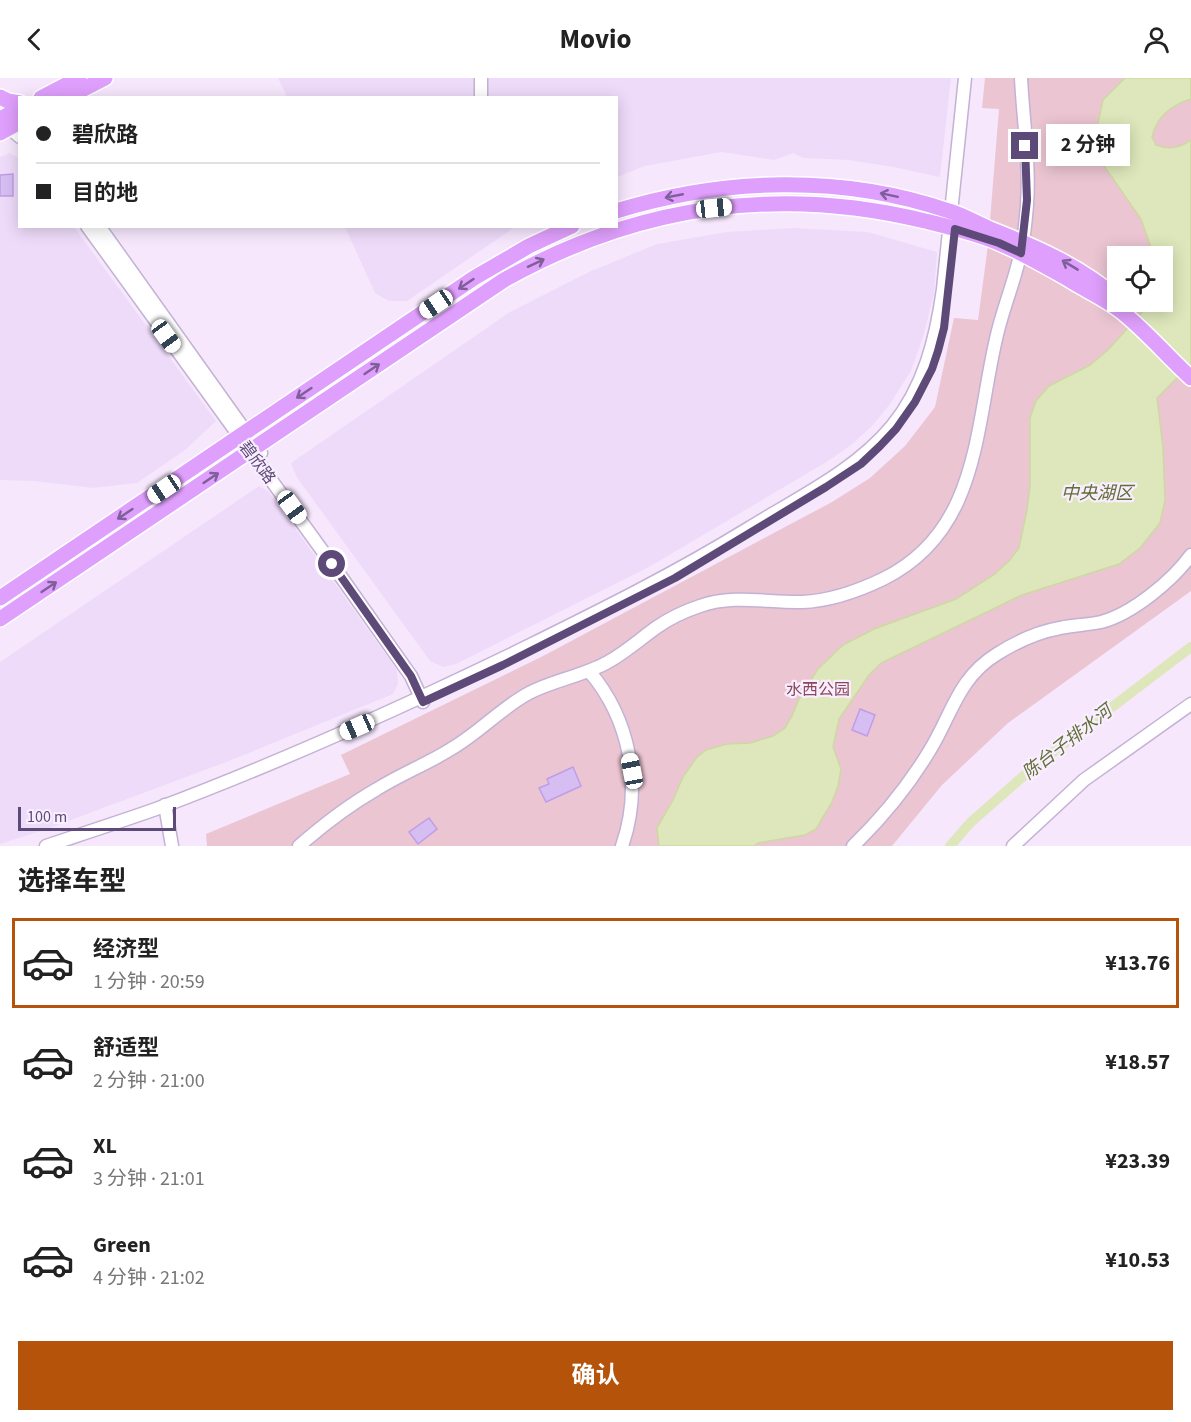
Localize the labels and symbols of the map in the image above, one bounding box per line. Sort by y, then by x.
callout: 2 分钟 [1046,125,1130,167]
route end [1011,132,1038,159]
one-way arrow [879,189,899,200]
one-way arrow [665,191,685,202]
car [695,197,733,219]
one-way arrow [526,256,544,268]
one-way arrow [1062,259,1079,271]
one-way arrow [458,278,474,290]
car [416,286,456,322]
car [148,316,184,356]
one-way arrow [364,363,380,375]
one-way arrow [296,387,313,399]
street label: 碧欣路 [234,437,280,488]
car [144,471,184,507]
one-way arrow [202,472,218,484]
water label: 中央湖区 [1061,481,1136,506]
car [274,487,310,527]
one-way arrow [117,508,134,520]
route start [318,550,345,577]
one-way arrow [40,581,56,593]
park label: 水西公园 [786,679,850,701]
water label: 陈台子排水河 [1017,697,1120,785]
car [337,711,377,743]
car [620,752,644,790]
scale bar [18,804,176,832]

